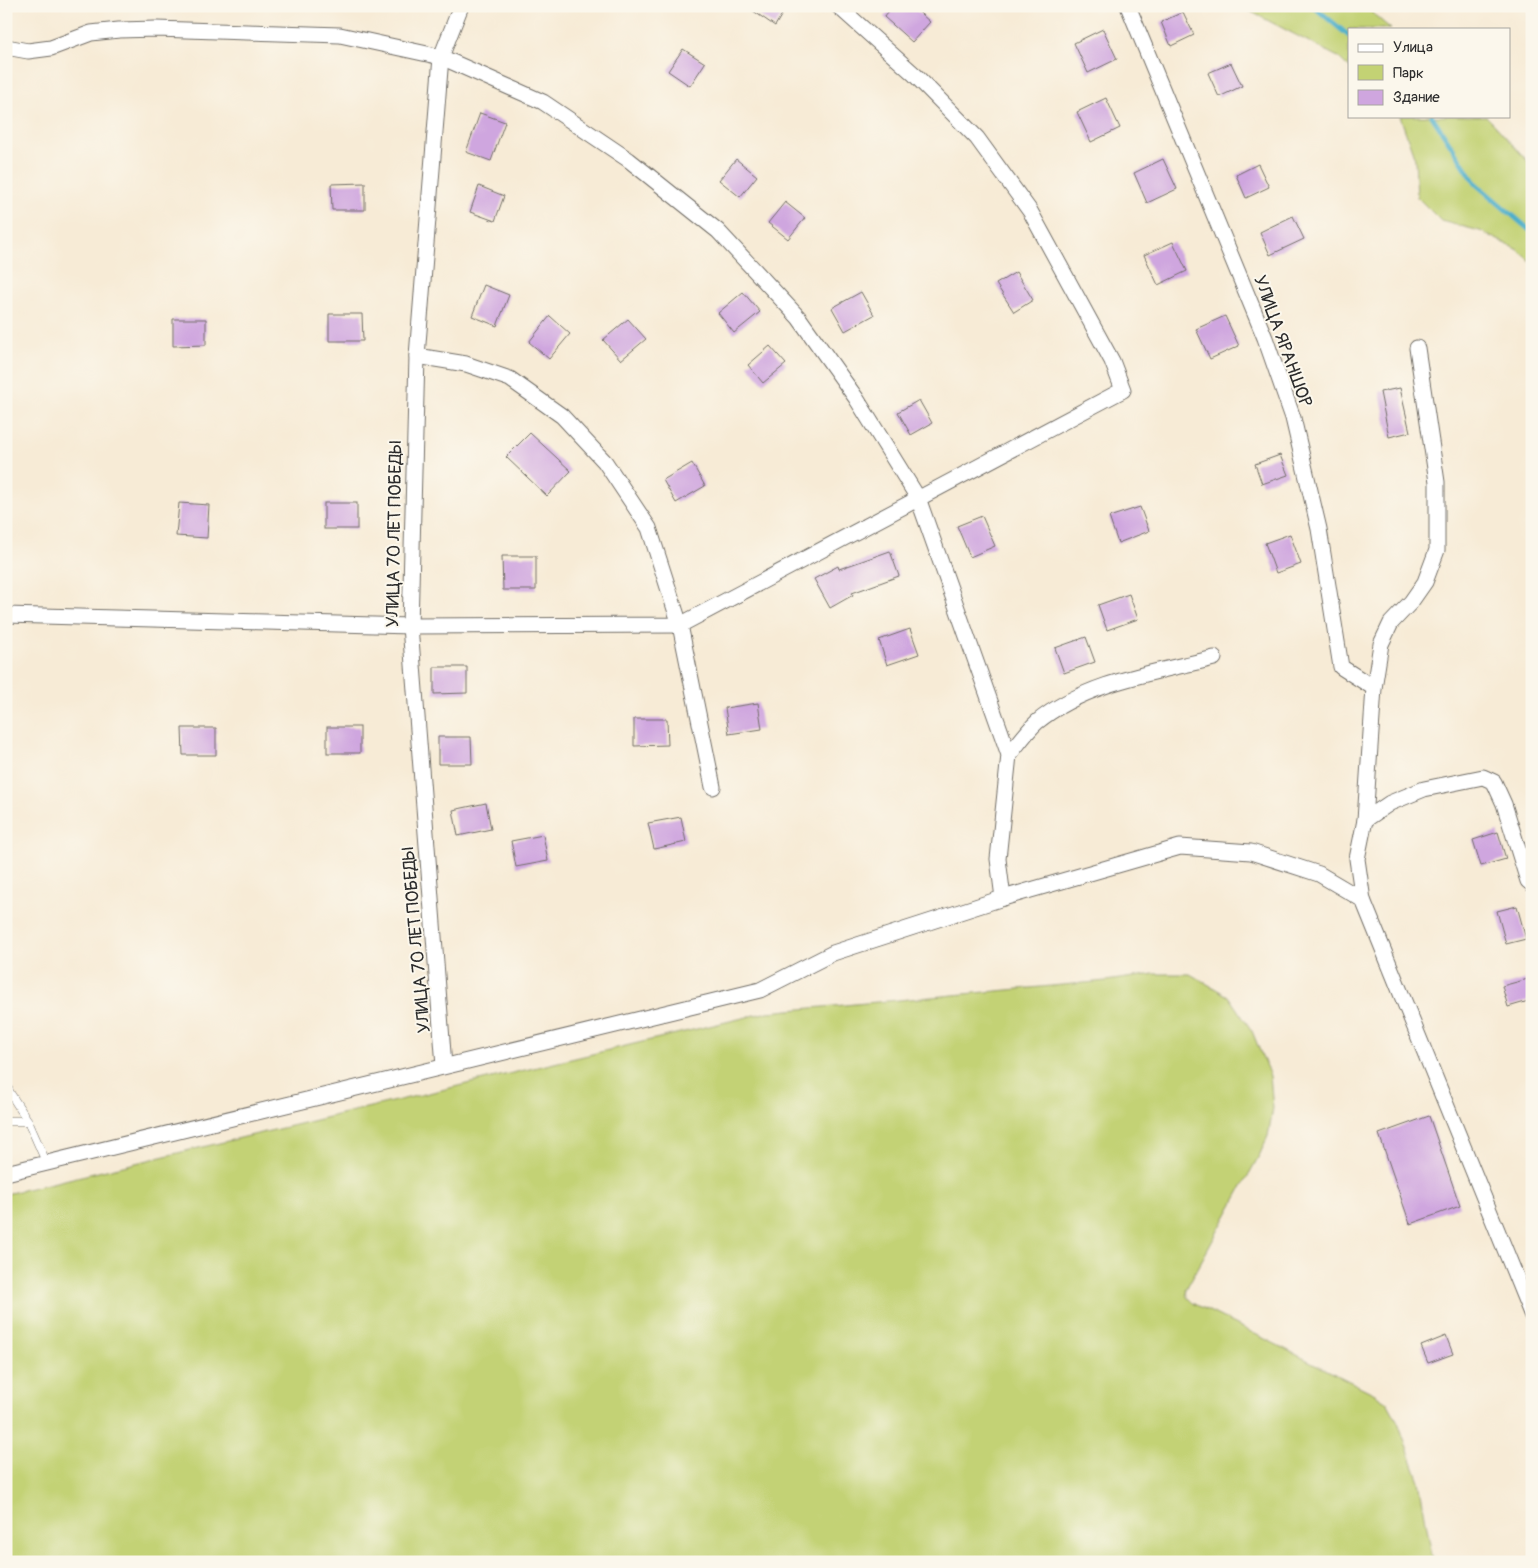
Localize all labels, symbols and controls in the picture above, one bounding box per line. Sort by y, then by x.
legend [1348,28,1510,118]
text: Улица [1393,38,1433,57]
text: Парк [1393,64,1424,83]
text: Здание [1393,88,1440,107]
street label: УЛИЦА ЯРАНШОР [1248,272,1317,410]
street label: УЛИЦА 70 ЛЕТ ПОБЕДЫ [381,440,408,628]
street label: УЛИЦА 70 ЛЕТ ПОБЕДЫ [397,846,436,1034]

